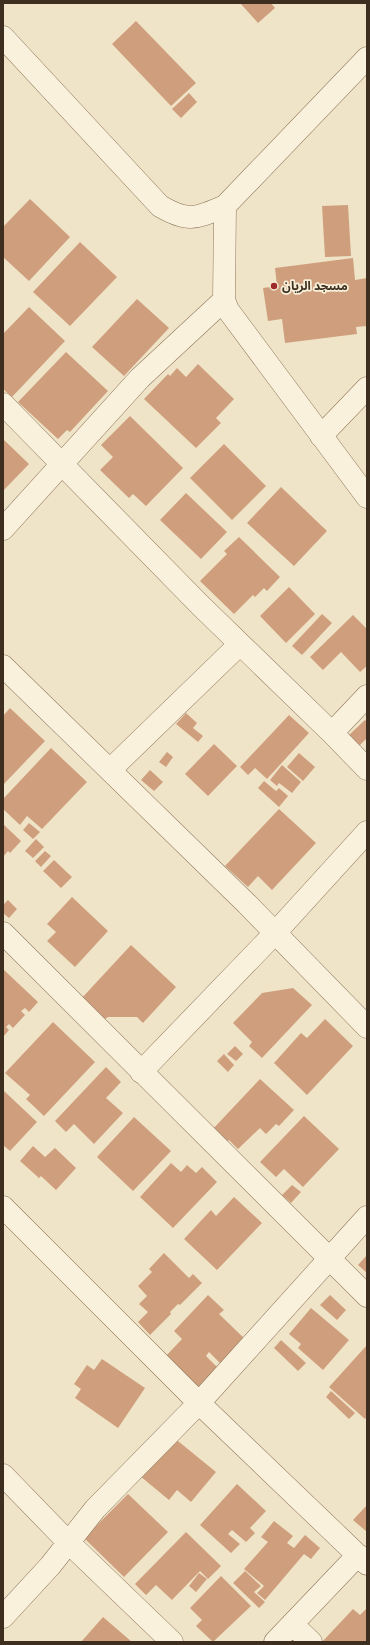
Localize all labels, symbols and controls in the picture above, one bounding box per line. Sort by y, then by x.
place label: مسجد الريان [282,277,348,296]
marker: مسجد الريان [269,281,279,291]

